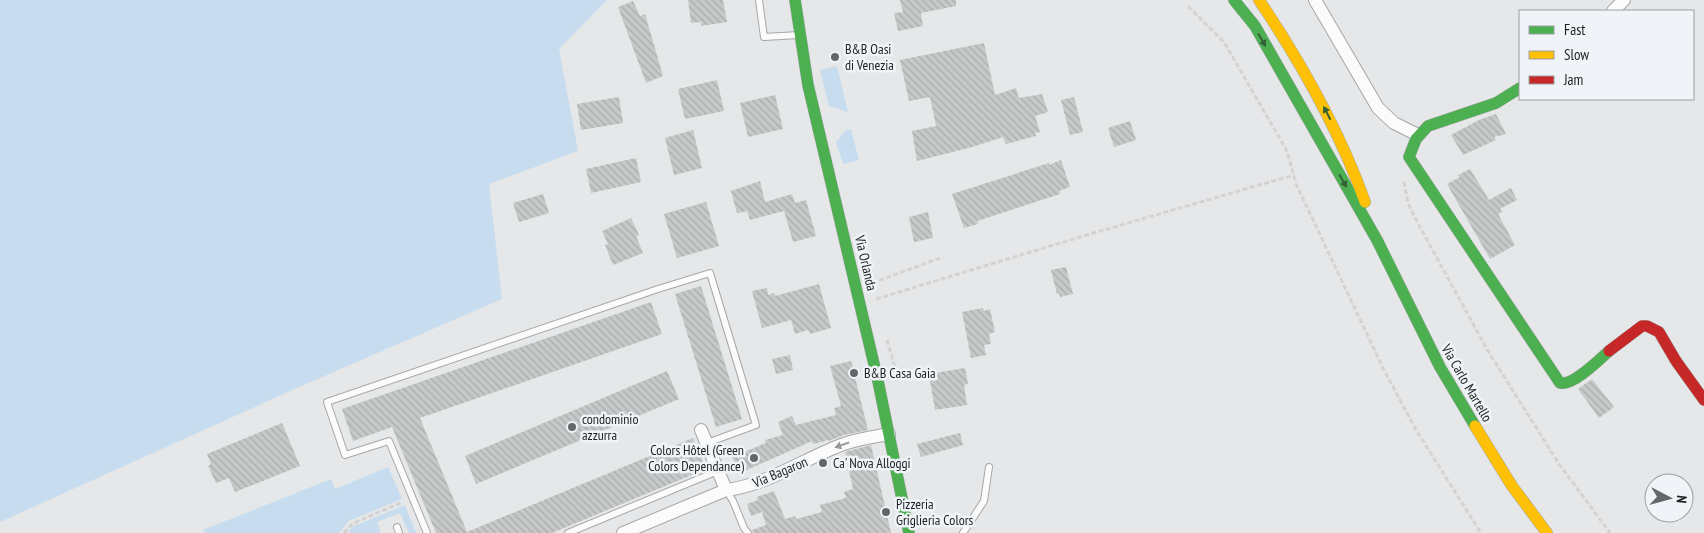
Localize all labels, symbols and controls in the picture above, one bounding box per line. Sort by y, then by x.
legend [1519,10,1694,100]
text: Fast [1564,20,1585,39]
one-way arrow [1258,32,1266,47]
place label: B&B Oasi di Venezia [845,40,894,74]
text: Slow [1564,45,1589,64]
marker: B&B Oasi di Venezia [829,51,841,63]
text: Jam [1563,70,1583,89]
one-way arrow [1323,106,1331,121]
one-way arrow [1338,174,1347,187]
street label: Via Orlanda [851,233,881,292]
street label: Via Carlo Martello [1437,340,1497,425]
place label: B&B Casa Gaia [864,364,936,382]
marker: B&B Casa Gaia [848,367,860,379]
place label: condominio azzurra [582,410,638,444]
marker: condominio azzurra [566,421,578,433]
place label: Colors Hôtel (Green Colors Dependance) [648,441,745,475]
one-way arrow [834,442,849,450]
marker: Colors Hôtel (Green Colors Dependance) [748,452,760,464]
street label: Via Bagaron [749,452,810,492]
place label: Ca' Nova Alloggi [833,454,911,472]
marker: Ca' Nova Alloggi [817,457,829,469]
north arrow [1644,473,1694,523]
place label: Pizzeria Griglieria Colors [896,495,974,529]
text: N [1673,495,1691,504]
marker: Pizzeria Griglieria Colors [880,506,892,518]

